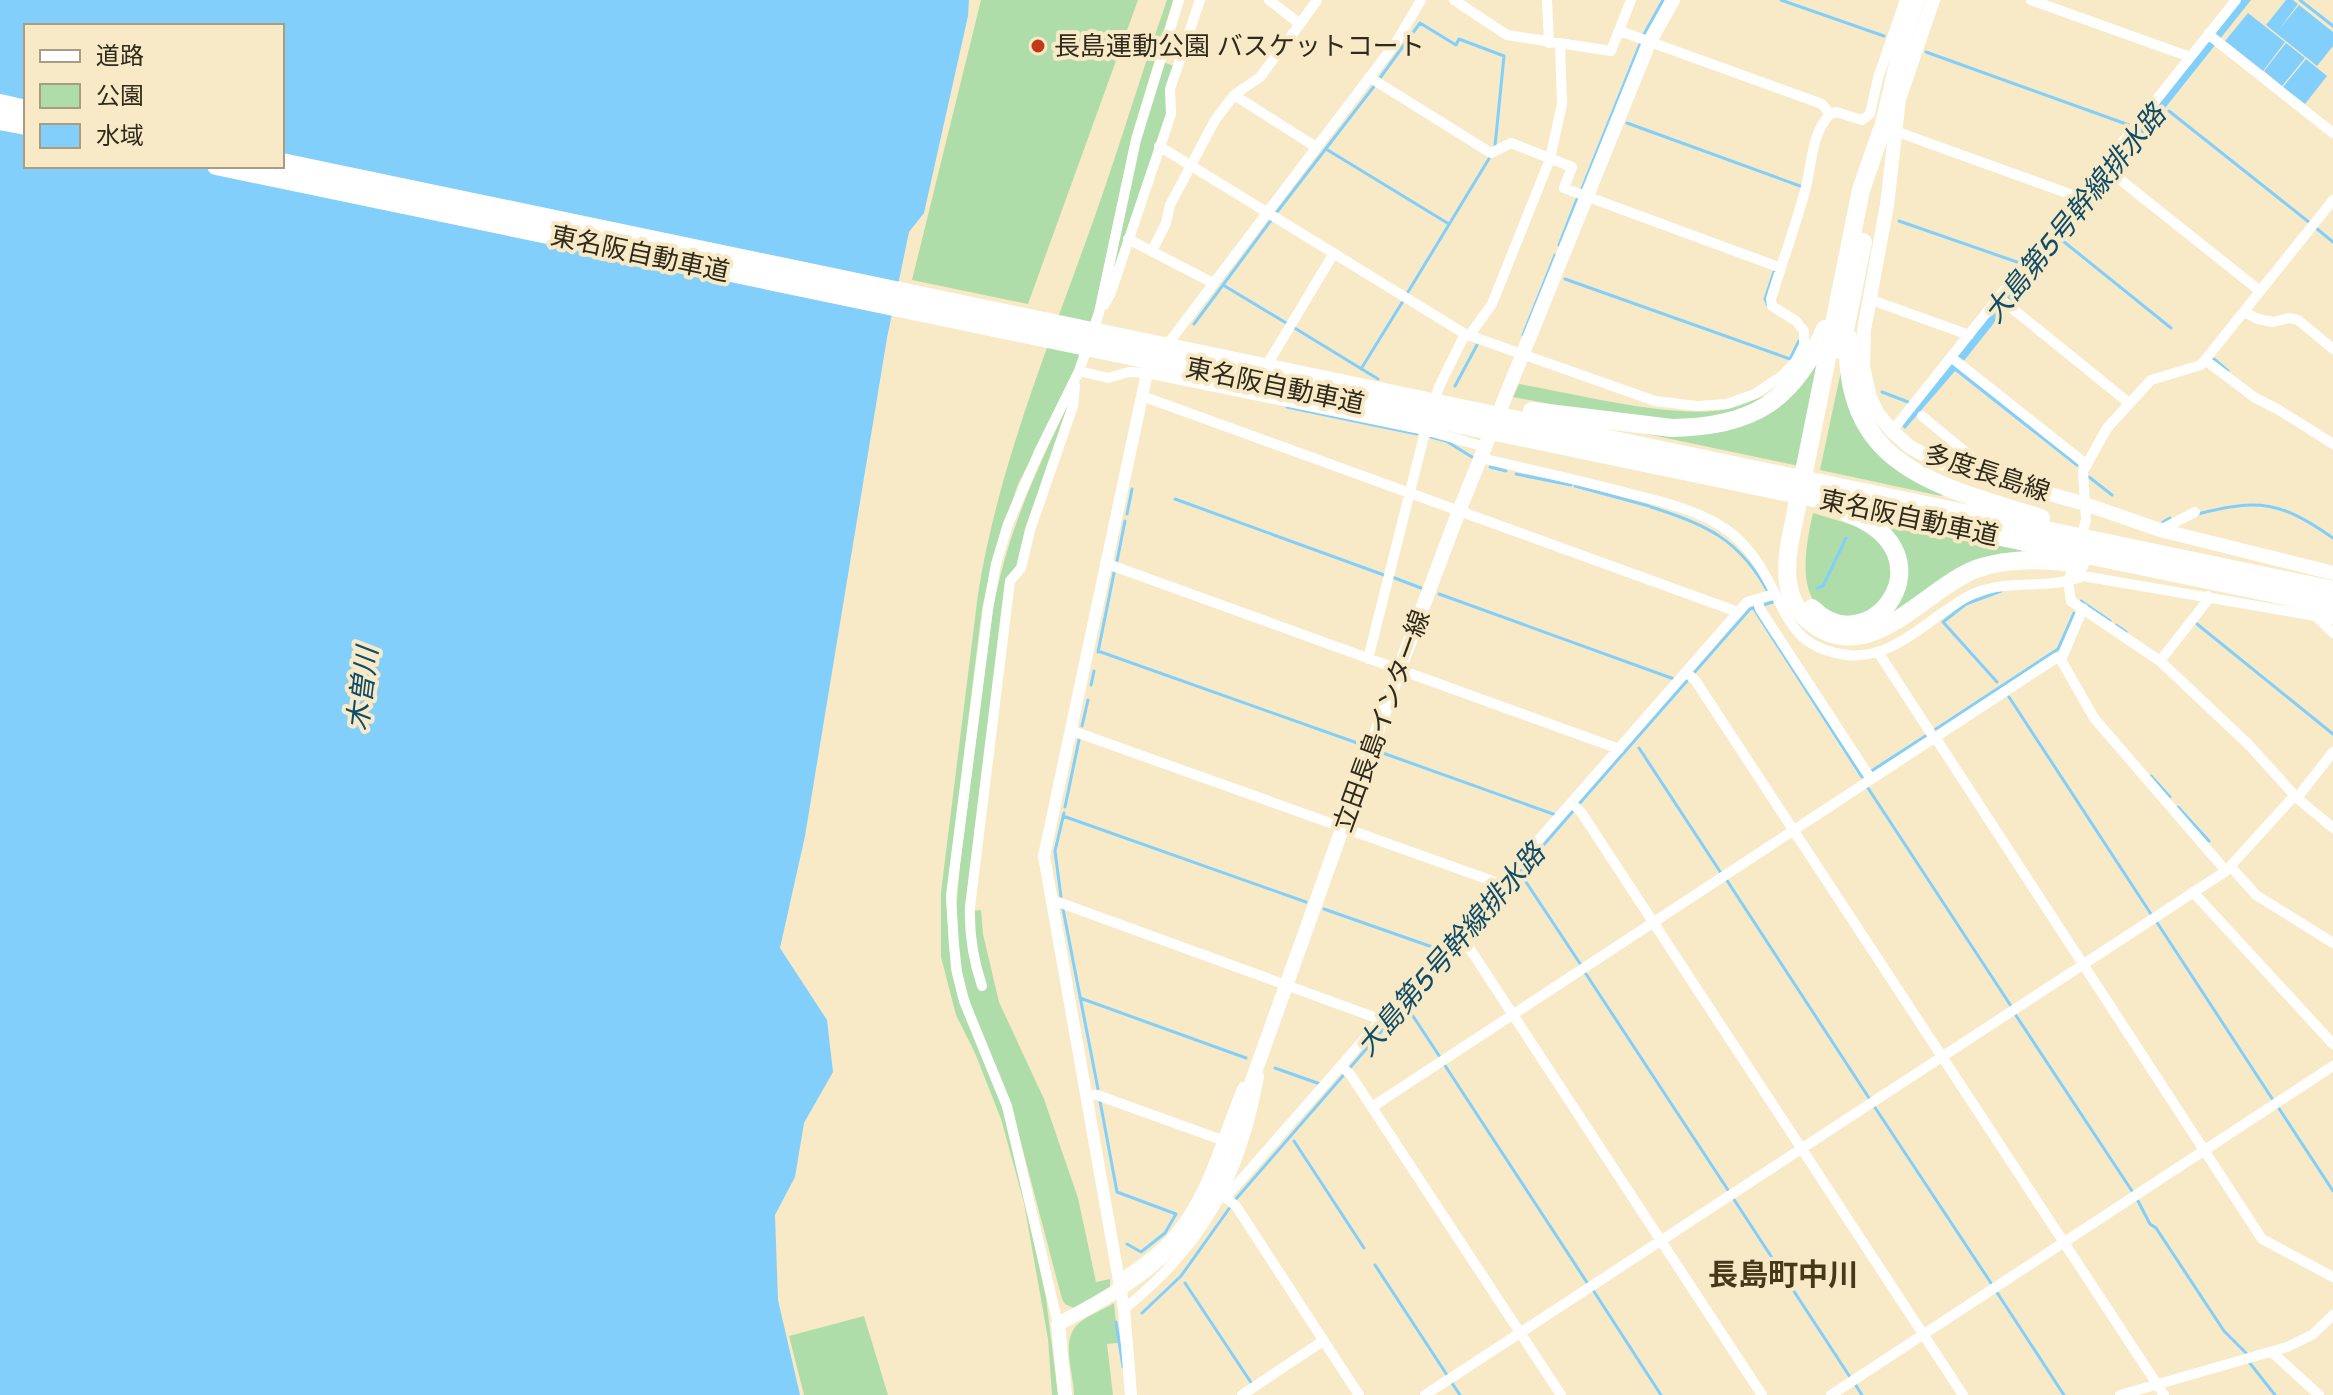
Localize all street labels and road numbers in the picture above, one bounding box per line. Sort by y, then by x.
street label: 東名阪自動車道 [548,220,732,288]
street label: 東名阪自動車道 [1183,352,1367,420]
street label: 多度長島線 [1920,438,2054,508]
street label: 東名阪自動車道 [1817,484,2001,552]
street label: 立田長島インター線 [1327,606,1437,836]

